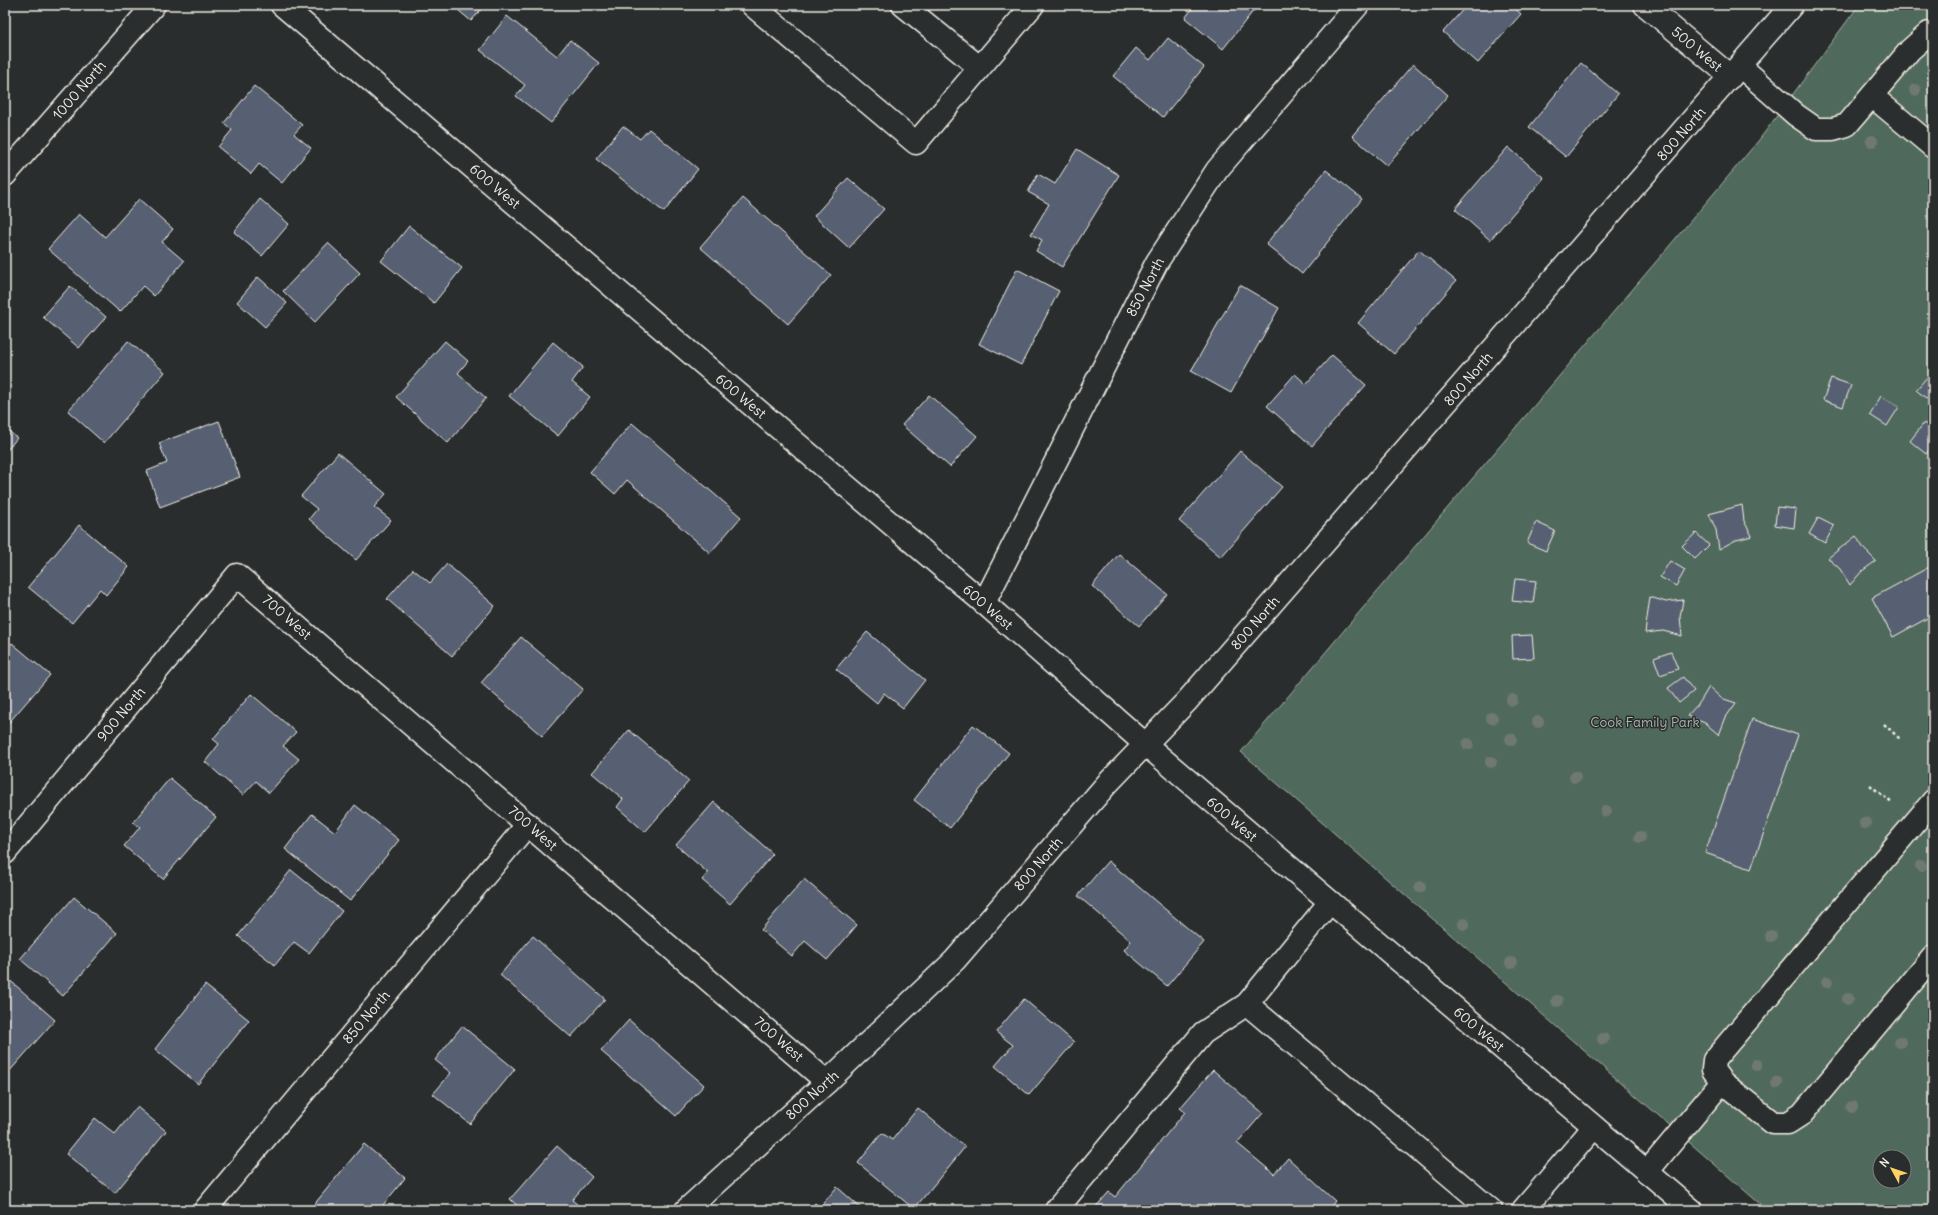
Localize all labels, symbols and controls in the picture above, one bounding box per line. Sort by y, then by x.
street label: 500 West [1668,23,1726,76]
street label: 1000 North [48,57,110,123]
street label: 800 North [1653,103,1709,165]
street label: 600 West [466,160,524,213]
street label: 850 North [1122,254,1168,320]
street label: 800 North [1440,348,1496,410]
street label: 600 West [712,370,770,423]
street label: 600 West [959,580,1017,634]
street label: 700 West [259,591,316,643]
street label: 800 North [1227,592,1283,654]
street label: 900 North [93,683,149,745]
park label: Cook Family Park [1590,713,1700,731]
street label: 600 West [1203,793,1261,846]
street label: 700 West [505,802,562,854]
street label: 800 North [1010,833,1066,895]
street label: 850 North [338,986,394,1048]
street label: 600 West [1450,1003,1508,1056]
street label: 700 West [751,1013,808,1065]
street label: 800 North [782,1066,842,1124]
north arrow [1872,1149,1912,1189]
text: N [1877,1155,1892,1170]

